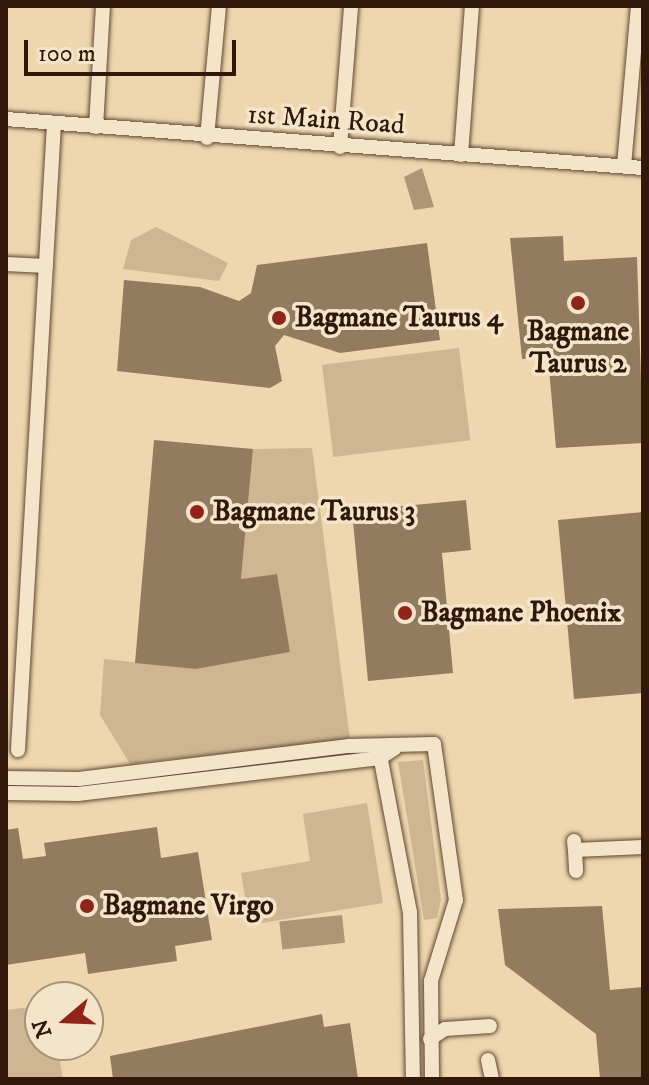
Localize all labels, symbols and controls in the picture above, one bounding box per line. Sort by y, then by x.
scale bar [28,24,240,74]
text: 100 m [38,39,96,69]
street label: 1st Main Road [246,98,406,142]
marker: Bagmane Taurus 2 [569,294,587,312]
place label: Bagmane Taurus 4 [295,301,503,335]
marker: Bagmane Taurus 4 [270,309,288,327]
place label: Bagmane Taurus 2 [527,315,629,381]
place label: Bagmane Taurus 3 [213,495,415,529]
marker: Bagmane Taurus 3 [188,503,206,521]
place label: Bagmane Phoenix [421,596,621,630]
marker: Bagmane Phoenix [396,604,414,622]
place label: Bagmane Virgo [103,889,274,923]
marker: Bagmane Virgo [78,897,96,915]
north arrow [24,981,104,1061]
text: N [27,1015,58,1041]

